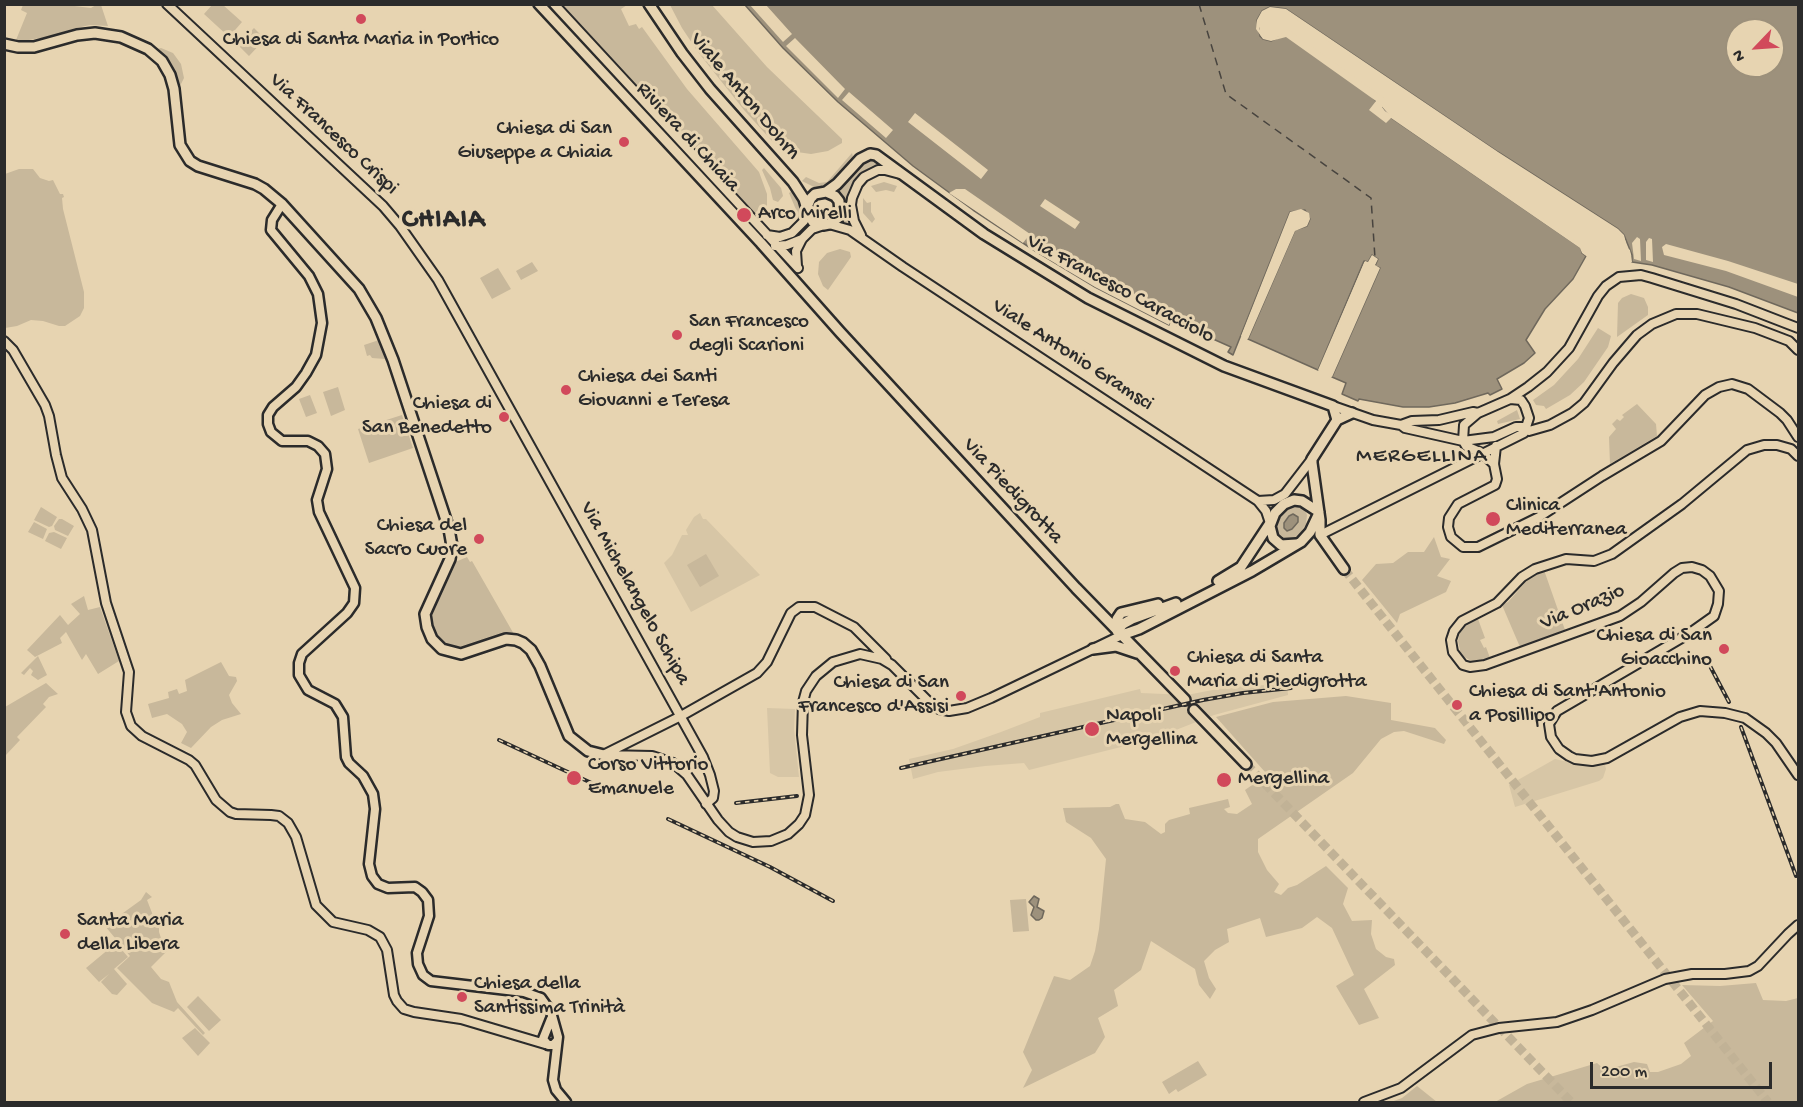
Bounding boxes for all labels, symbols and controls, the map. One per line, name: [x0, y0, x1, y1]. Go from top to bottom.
marker: Chiesa di Santa Maria in Portico: [354, 12, 368, 26]
north arrow: [1725, 18, 1785, 78]
place label: Chiesa di Santa Maria in Portico: [223, 28, 499, 54]
street label: Viale Anton Dohrn: [683, 28, 805, 166]
text: N: [1729, 46, 1751, 64]
street label: Via Francesco Crispi: [263, 69, 403, 201]
street label: Riviera di Chiaia: [630, 78, 744, 198]
place label: Chiesa di San Giuseppe a Chiaia: [458, 117, 612, 167]
marker: Chiesa di San Giuseppe a Chiaia: [617, 135, 631, 149]
place label: Arco Mirelli: [758, 202, 852, 228]
district label: CHIAIA: [402, 206, 486, 238]
marker: Arco Mirelli: [735, 206, 753, 224]
street label: Via Francesco Caracciolo: [1022, 230, 1218, 350]
street label: Viale Antonio Gramsci: [987, 294, 1157, 418]
place label: San Francesco degli Scarioni: [689, 310, 809, 360]
marker: San Francesco degli Scarioni: [670, 328, 684, 342]
place label: Chiesa dei Santi Giovanni e Teresa: [578, 365, 729, 415]
marker: Chiesa dei Santi Giovanni e Teresa: [559, 383, 573, 397]
place label: Chiesa di San Benedetto: [362, 392, 492, 442]
marker: Chiesa di San Benedetto: [497, 410, 511, 424]
street label: Via Piedigrotta: [956, 434, 1068, 550]
district label: MERGELLINA: [1356, 445, 1488, 471]
place label: Clinica Mediterranea: [1506, 494, 1627, 544]
street label: Via Michelangelo Schipa: [573, 498, 695, 690]
marker: Clinica Mediterranea: [1484, 510, 1502, 528]
place label: Chiesa del Sacro Cuore: [365, 514, 467, 564]
marker: Chiesa del Sacro Cuore: [472, 532, 486, 546]
street label: Via Orazio: [1537, 579, 1629, 637]
place label: Chiesa di San Gioacchino: [1596, 624, 1712, 674]
marker: Chiesa di San Gioacchino: [1717, 642, 1731, 656]
place label: Chiesa di Santa Maria di Piedigrotta: [1187, 646, 1367, 696]
marker: Chiesa di Santa Maria di Piedigrotta: [1168, 664, 1182, 678]
place label: Chiesa di San Francesco d'Assisi: [798, 671, 949, 721]
place label: Chiesa di Sant'Antonio a Posillipo: [1469, 680, 1666, 730]
marker: Chiesa di San Francesco d'Assisi: [954, 689, 968, 703]
marker: Chiesa di Sant'Antonio a Posillipo: [1450, 698, 1464, 712]
place label: Napoli Mergellina: [1106, 704, 1197, 754]
marker: Napoli Mergellina: [1083, 720, 1101, 738]
place label: Corso Vittorio Emanuele: [588, 753, 708, 803]
place label: Mergellina: [1238, 767, 1329, 793]
marker: Corso Vittorio Emanuele: [565, 769, 583, 787]
marker: Mergellina: [1215, 771, 1233, 789]
place label: Santa Maria della Libera: [77, 909, 183, 959]
marker: Santa Maria della Libera: [58, 927, 72, 941]
place label: Chiesa della Santissima Trinità: [474, 972, 625, 1022]
marker: Chiesa della Santissima Trinità: [455, 990, 469, 1004]
scale bar: [1593, 1050, 1774, 1088]
text: 200 m: [1601, 1062, 1647, 1083]

